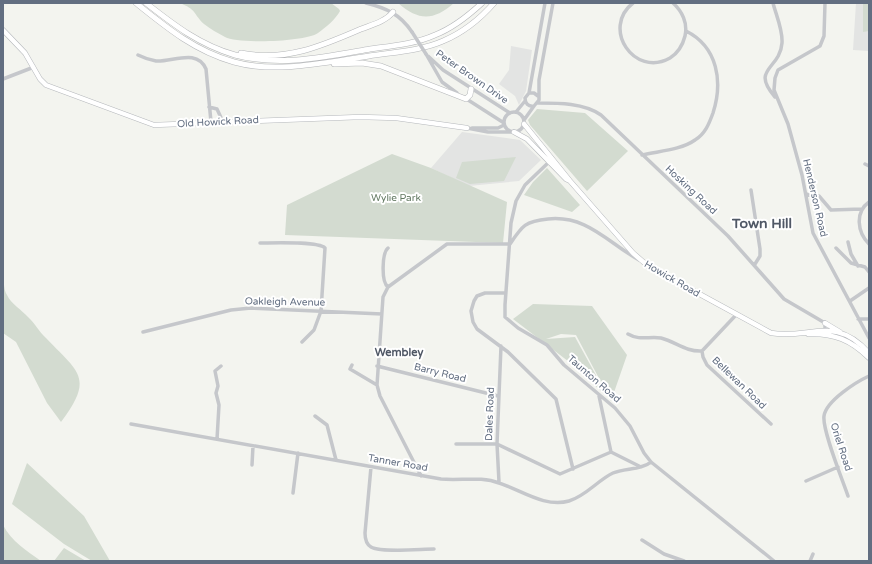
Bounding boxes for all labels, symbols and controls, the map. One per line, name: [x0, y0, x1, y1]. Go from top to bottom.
street label: Peter Brown Drive: [433, 47, 511, 107]
street label: Old Howick Road: [177, 114, 259, 130]
street label: Henderson Road: [800, 158, 830, 238]
street label: Hosking Road: [663, 163, 719, 217]
park label: Wylie Park: [371, 192, 422, 204]
district label: Town Hill: [731, 215, 792, 232]
street label: Howick Road: [642, 258, 702, 300]
street label: Oakleigh Avenue: [245, 295, 326, 309]
district label: Wembley: [375, 346, 423, 360]
street label: Taunton Road: [565, 353, 623, 405]
street label: Bellewan Road: [709, 354, 769, 412]
street label: Barry Road: [413, 361, 467, 385]
street label: Dales Road: [483, 387, 497, 441]
street label: Oriel Road: [828, 421, 854, 473]
street label: Tanner Road: [367, 452, 429, 474]

